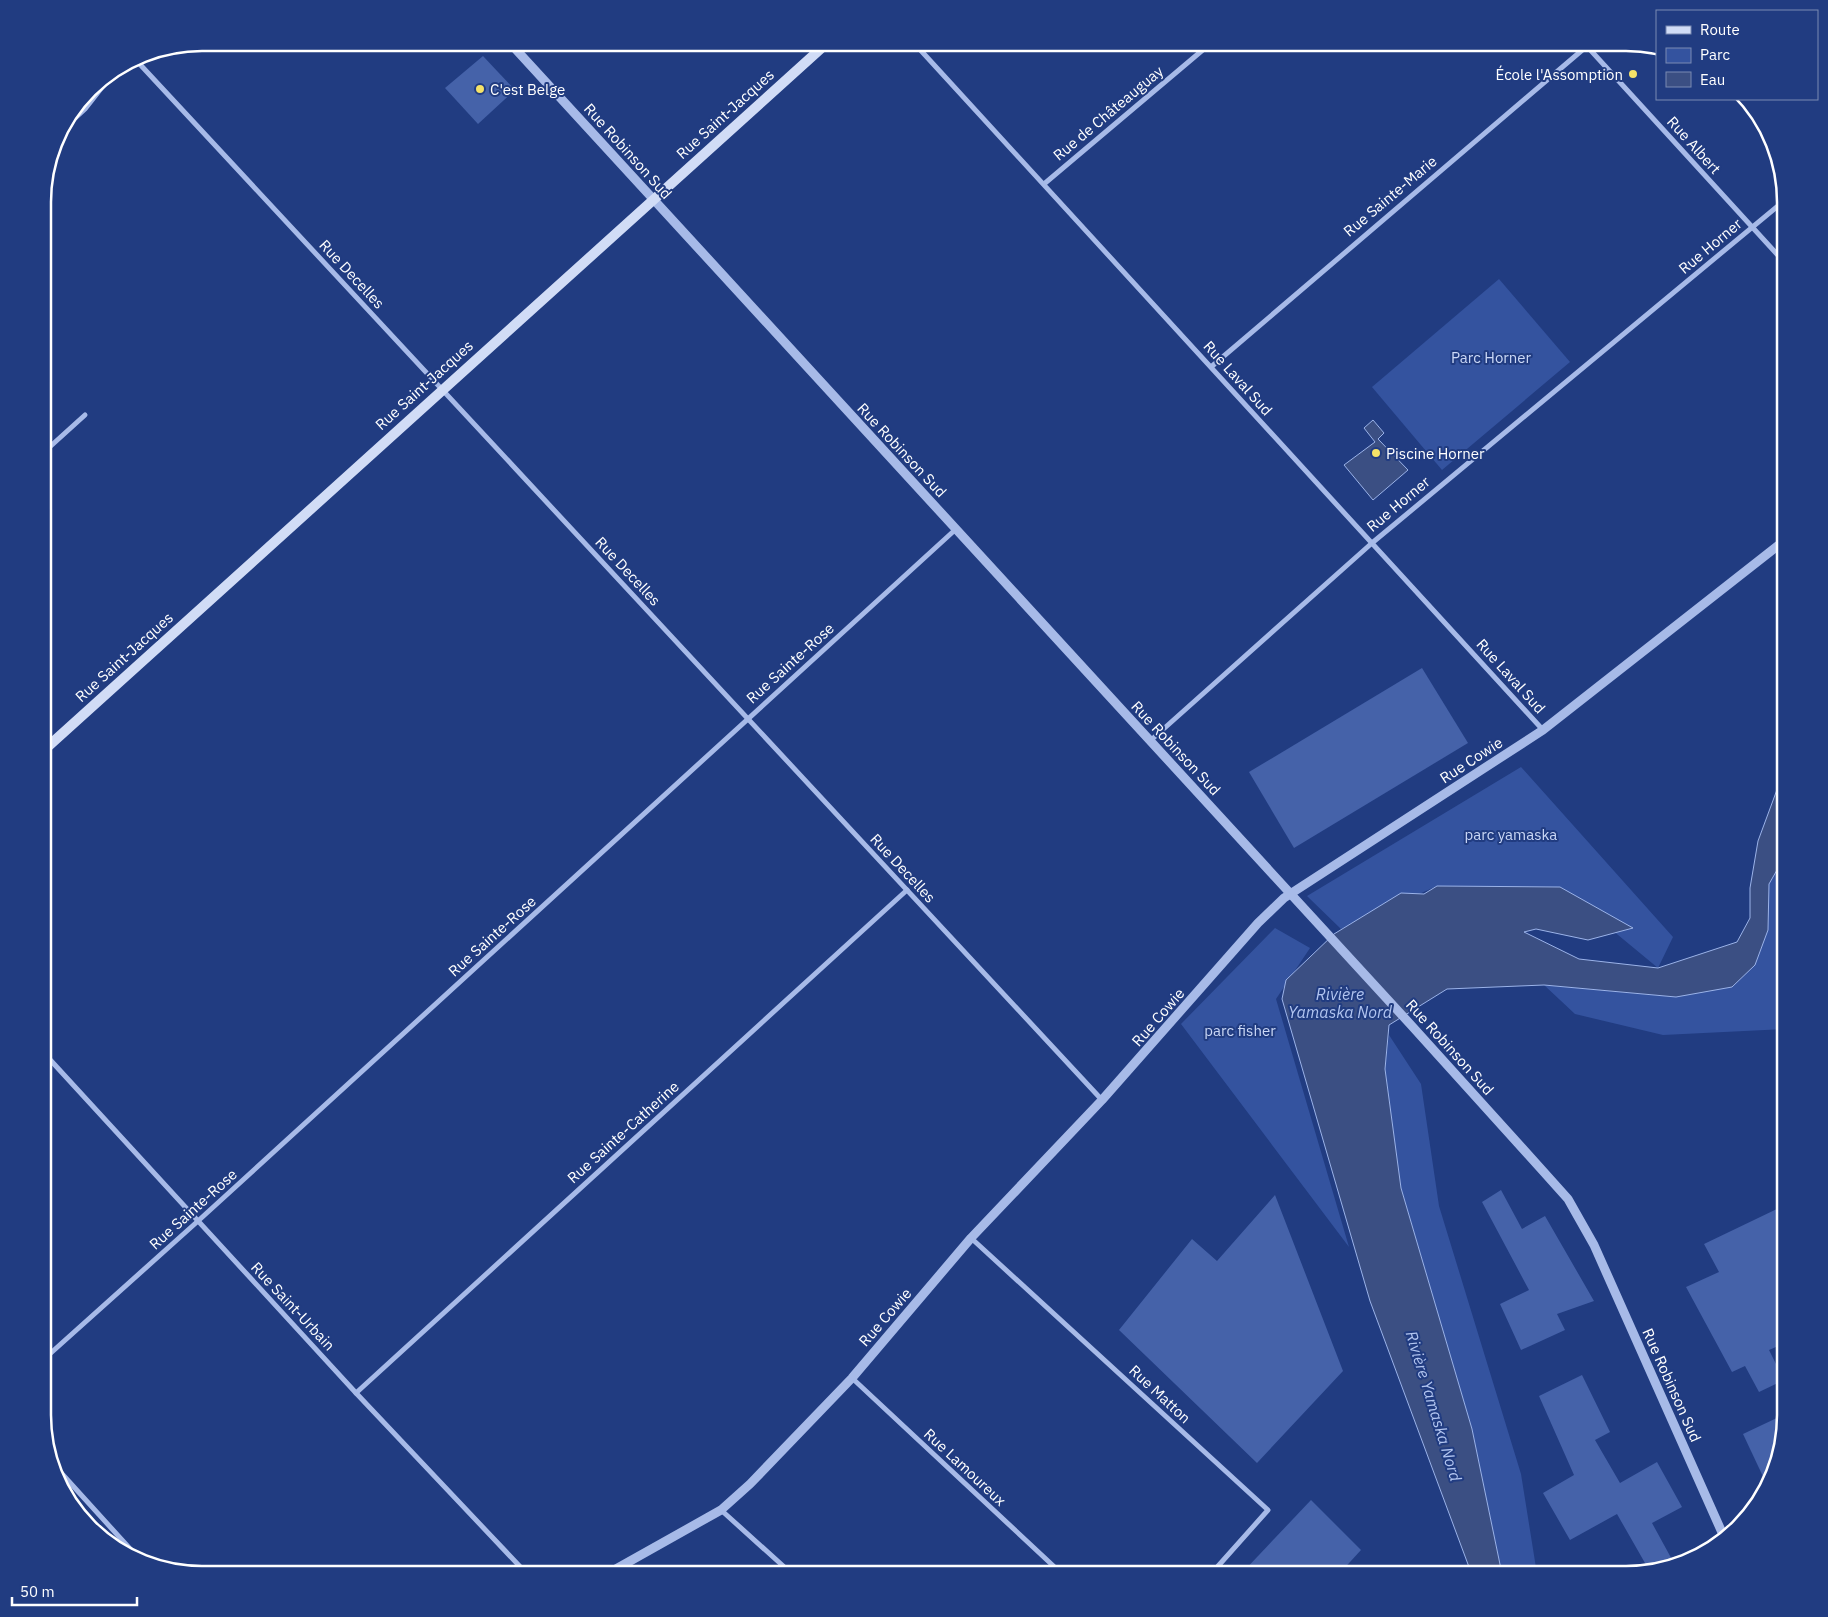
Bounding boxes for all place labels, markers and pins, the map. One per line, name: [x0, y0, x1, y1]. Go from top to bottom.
place label: École l'Assomption: [1496, 65, 1623, 84]
marker: École l'Assomption: [1627, 68, 1639, 80]
place label: C'est Belge: [490, 80, 565, 99]
marker: C'est Belge: [474, 83, 486, 95]
place label: Piscine Horner: [1386, 444, 1485, 463]
marker: Piscine Horner: [1370, 447, 1382, 459]

